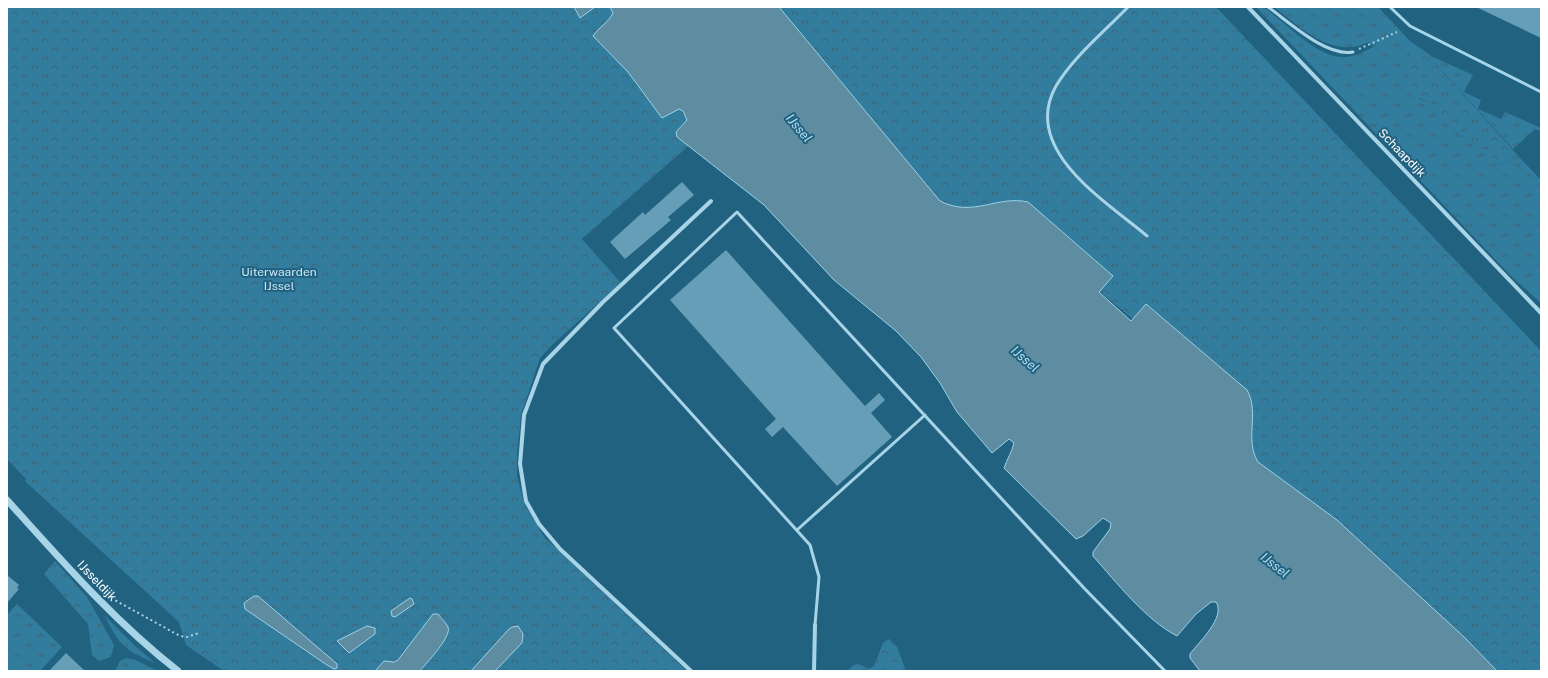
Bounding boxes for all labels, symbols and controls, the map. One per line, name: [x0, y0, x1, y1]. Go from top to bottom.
water label: IJssel: [783, 111, 815, 145]
street label: Schaapdijk: [1375, 126, 1429, 180]
park label: Uiterwaarden IJssel: [241, 265, 317, 293]
water label: IJssel: [1008, 343, 1042, 375]
water label: IJssel: [1258, 549, 1292, 581]
street label: IJsseldijk: [74, 558, 120, 604]

